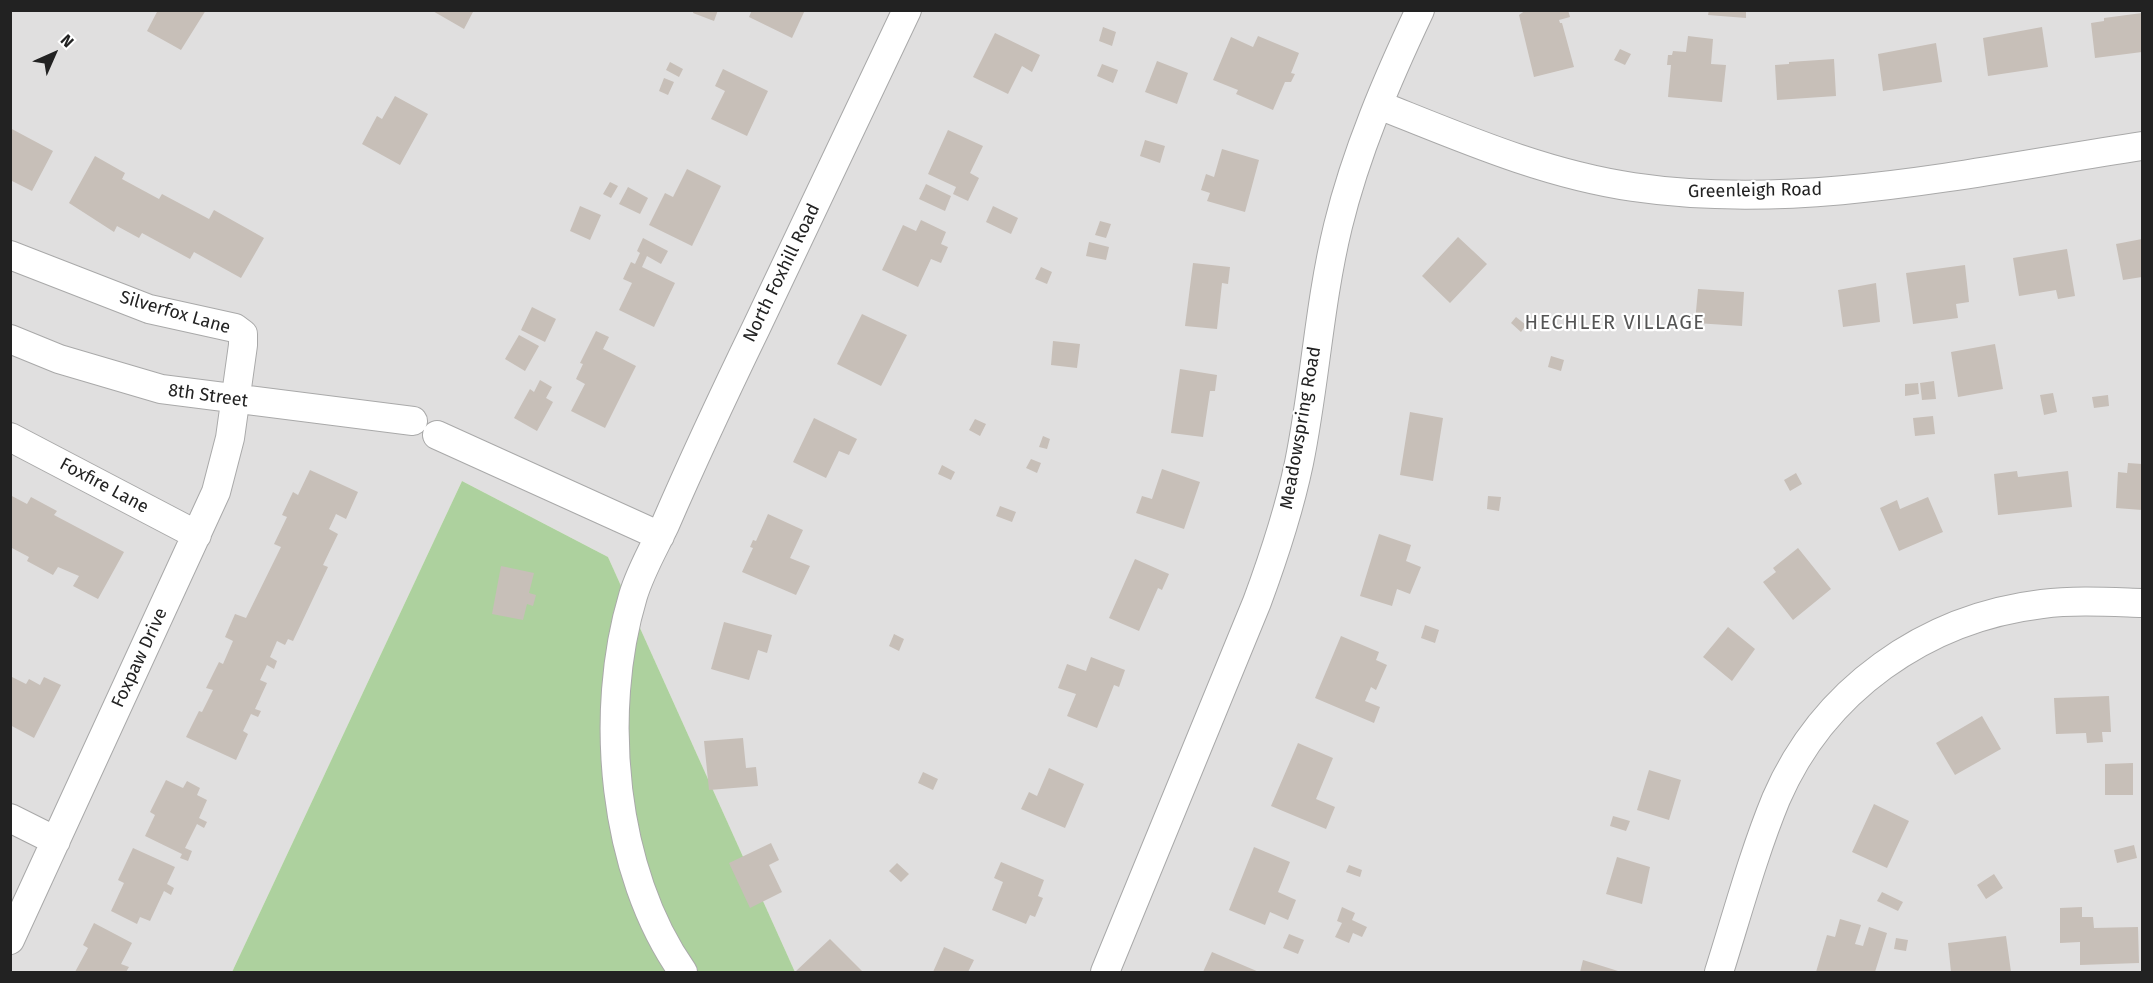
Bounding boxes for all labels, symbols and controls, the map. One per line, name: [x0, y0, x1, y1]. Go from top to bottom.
north arrow: [24, 24, 84, 84]
text: N: [57, 30, 78, 51]
street label: Greenleigh Road: [1688, 179, 1822, 203]
street label: North Foxhill Road: [739, 200, 825, 346]
street label: Silverfox Lane: [117, 287, 233, 339]
district label: HECHLER VILLAGE: [1525, 311, 1705, 335]
street label: Meadowspring Road: [1276, 345, 1326, 511]
street label: 8th Street: [167, 380, 249, 412]
street label: Foxfire Lane: [56, 454, 152, 518]
street label: Foxpaw Drive: [108, 605, 172, 711]

